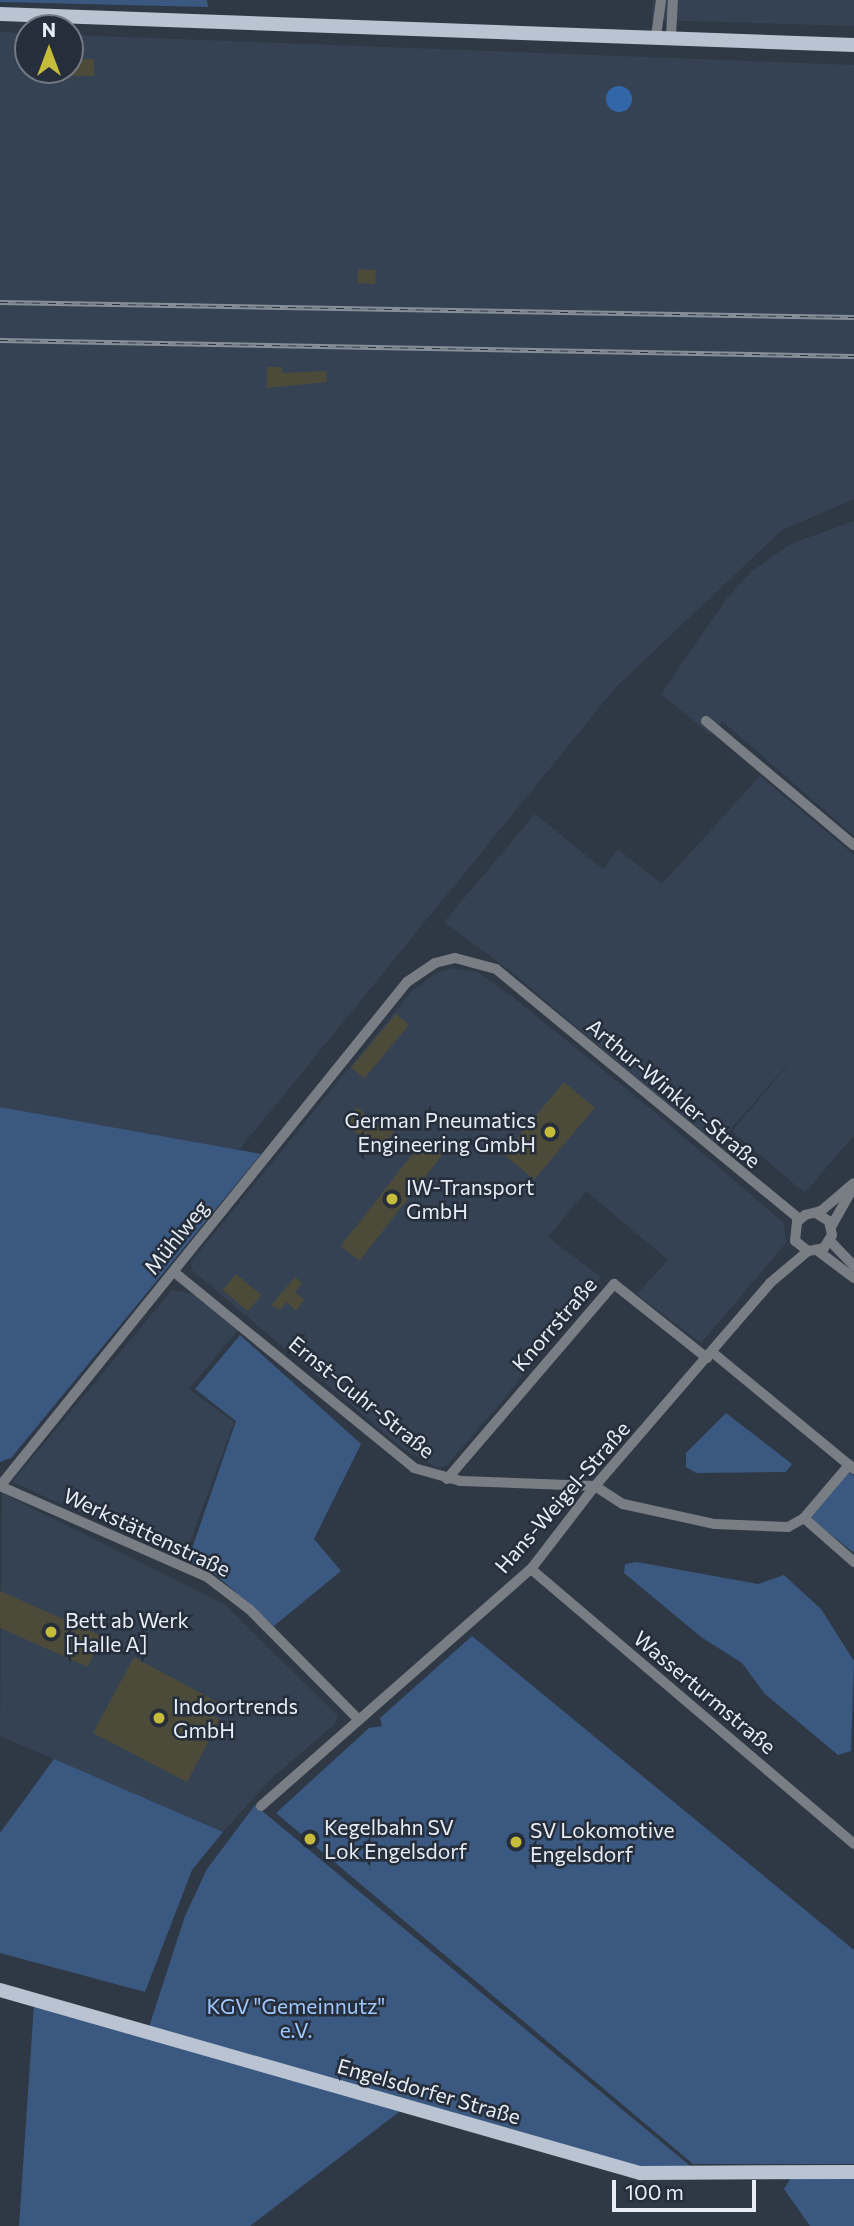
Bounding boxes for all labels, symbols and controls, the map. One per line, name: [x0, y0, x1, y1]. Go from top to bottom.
north arrow: [14, 14, 84, 84]
text: N: [42, 18, 56, 41]
street label: Arthur-Winkler-Straße: [582, 1013, 766, 1173]
place label: German Pneumatics Engineering GmbH: [345, 1107, 536, 1157]
marker: German Pneumatics Engineering GmbH: [542, 1124, 558, 1140]
place label: IW-Transport GmbH: [406, 1174, 534, 1224]
marker: IW-Transport GmbH: [384, 1191, 400, 1207]
street label: Mühlweg: [139, 1195, 213, 1279]
street label: Knorrstraße: [506, 1272, 602, 1376]
street label: Ernst-Guhr-Straße: [284, 1331, 440, 1463]
street label: Hans-Weigel-Straße: [489, 1416, 635, 1578]
street label: Werkstättenstraße: [60, 1482, 234, 1582]
place label: Bett ab Werk [Halle A]: [65, 1607, 189, 1657]
marker: Bett ab Werk [Halle A]: [43, 1624, 59, 1640]
street label: Wasserturmstraße: [629, 1625, 781, 1759]
place label: Indoortrends GmbH: [173, 1693, 298, 1743]
marker: Indoortrends GmbH: [151, 1710, 167, 1726]
place label: Kegelbahn SV Lok Engelsdorf: [324, 1814, 467, 1864]
place label: SV Lokomotive Engelsdorf: [530, 1817, 675, 1867]
marker: Kegelbahn SV Lok Engelsdorf: [302, 1831, 318, 1847]
marker: SV Lokomotive Engelsdorf: [508, 1834, 524, 1850]
park label: KGV "Gemeinnutz" e.V.: [207, 1993, 385, 2043]
street label: Engelsdorfer Straße: [334, 2053, 524, 2129]
scale bar: [616, 2166, 760, 2210]
text: 100 m: [625, 2179, 684, 2204]

